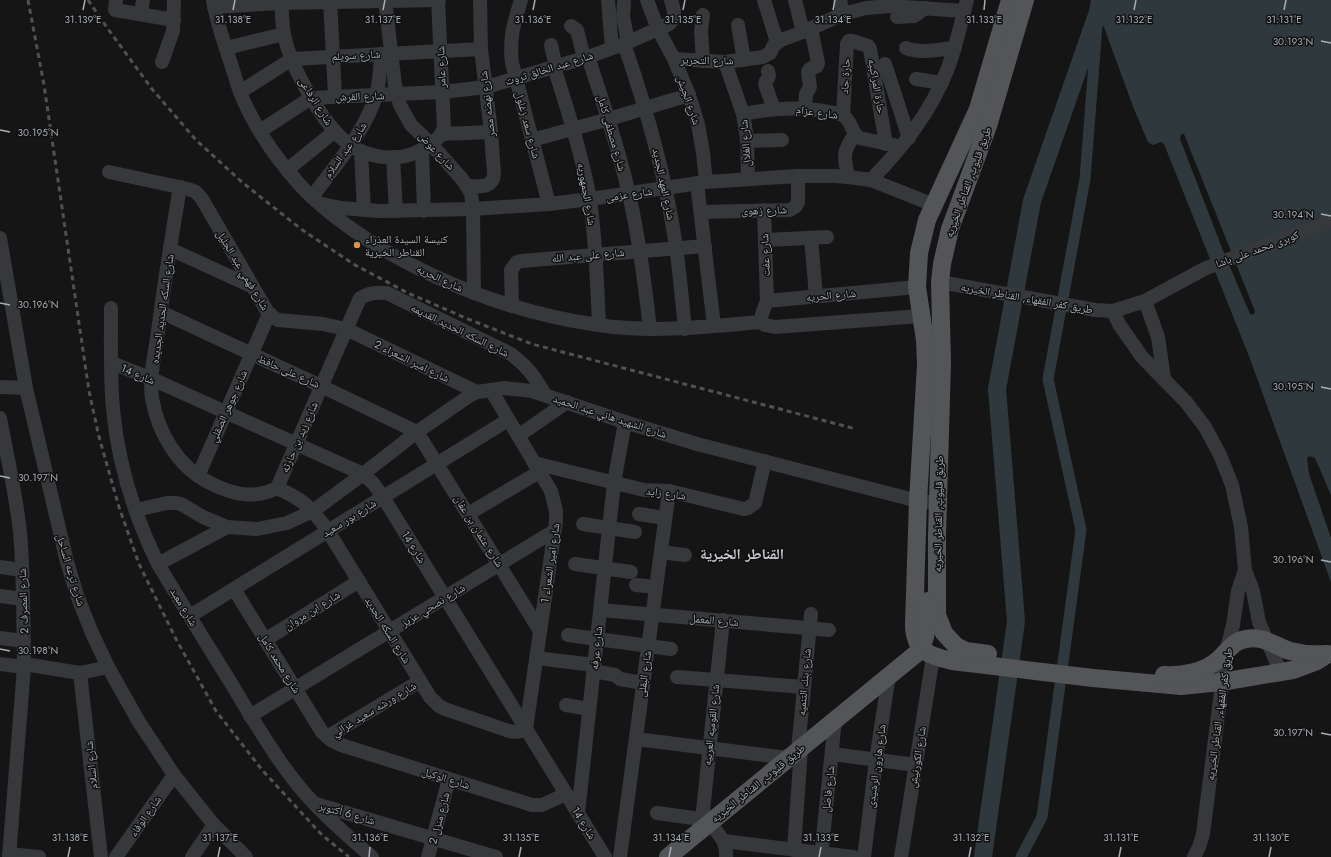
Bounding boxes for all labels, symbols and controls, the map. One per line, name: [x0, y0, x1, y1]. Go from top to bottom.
text: 31.139°E: [65, 12, 101, 27]
text: 31.138°E: [215, 12, 251, 27]
text: 31.137°E: [365, 12, 401, 27]
text: 31.136°E: [515, 12, 551, 27]
text: 31.135°E: [665, 12, 701, 27]
text: 31.134°E: [814, 12, 852, 27]
text: 31.133°E: [966, 12, 1002, 27]
text: 31.132°E: [1116, 12, 1152, 27]
text: 31.131°E: [1266, 12, 1302, 27]
text: 30.193°N: [1273, 34, 1313, 49]
street label: شارع سويلم: [331, 46, 381, 64]
street label: شارع عامر: [432, 46, 450, 89]
street label: شارع عبد الخالق ثروت: [503, 47, 595, 89]
street label: شارع التحرير: [679, 52, 734, 68]
street label: حارة المراكبيه: [864, 57, 890, 115]
street label: حارة جاد: [836, 58, 854, 94]
street label: شارع نهضه مصر: [475, 70, 499, 139]
street label: شارع الجيش: [673, 73, 705, 127]
street label: شارع الرفاعى: [295, 74, 337, 128]
street label: شارع القرش: [335, 87, 385, 105]
street label: شارع سعد زغلول: [511, 90, 545, 160]
street label: شارع مصطفى كامل: [593, 93, 631, 173]
street label: شارع عزام: [795, 101, 839, 123]
street label: شارع عبد السلام: [320, 118, 370, 182]
street label: شارع الغلال: [735, 119, 755, 167]
street label: طريق قليوب, القناطر الخيريه: [940, 124, 996, 240]
text: 30.195°N: [18, 125, 58, 140]
street label: شارع عوض: [415, 128, 459, 174]
street label: شارع العهد الجديد: [649, 147, 679, 221]
street label: شارع الجمهوريه: [574, 161, 600, 227]
street label: شارع عزمى: [605, 183, 653, 205]
street label: شارع زهوى: [741, 201, 787, 219]
text: 30.194°N: [1272, 207, 1314, 222]
street label: كوبرى محمد على باشا: [1213, 226, 1301, 272]
street label: شارع فهمي عبد الجليل: [212, 227, 273, 314]
place label: كنيسة السيدة العذراء القناطر الخيرية: [365, 231, 448, 260]
street label: شارع عفت: [756, 233, 774, 277]
marker: كنيسة السيدة العذراء القناطر الخيرية: [352, 240, 362, 250]
street label: شارع على عبد الله: [551, 244, 625, 266]
street label: شارع السكه الحديد الجديده: [146, 253, 178, 365]
street label: شارع الحريه: [414, 260, 466, 296]
street label: طريق كفر الفقهاء, القناطر الخيريه: [960, 278, 1094, 318]
street label: شارع الحريه: [806, 285, 856, 305]
text: 30.196°N: [17, 297, 59, 312]
street label: شارع السكه الحديد القديمه: [408, 299, 512, 361]
street label: شارع امير الشعراء 2: [372, 336, 452, 386]
street label: شارع على حافظ: [255, 350, 323, 392]
street label: شارع 14: [118, 360, 158, 388]
street label: شارع جوهر الصقلي: [205, 367, 252, 445]
text: 30.195°N: [1273, 379, 1313, 394]
street label: شارع الشهيد هاني عبد الحميد: [551, 390, 669, 443]
street label: شارع زيد بن حارثه: [276, 399, 322, 475]
street label: طريق قليوب, القناطر الخيريه: [929, 455, 947, 573]
text: 30.197°N: [18, 470, 58, 485]
street label: شارع زايد: [645, 482, 687, 504]
street label: شارع عثمان بن عفان: [450, 492, 508, 570]
street label: شارع بور سعيد: [319, 495, 379, 541]
street label: شارع امير الشعراء 1: [536, 522, 564, 604]
street label: شارع 14: [398, 528, 430, 566]
street label: شارع ترعه الساحل: [52, 532, 90, 608]
district label: القناطر الخيرية: [700, 543, 784, 565]
text: 30.196°N: [1272, 552, 1314, 567]
street label: شارع المصرف 2: [14, 568, 32, 634]
street label: شارع نصحي عزيز: [397, 580, 468, 632]
street label: شارع معبد: [166, 585, 202, 629]
street label: شارع ابن مروان: [281, 586, 343, 634]
street label: شارع السكه الحديد: [361, 593, 415, 667]
street label: شارع المعمل: [689, 610, 739, 630]
street label: شارع عرفه: [586, 625, 606, 671]
street label: شارع محمد كامل: [255, 630, 305, 696]
text: 30.198°N: [18, 643, 58, 658]
street label: طريق كفر الفقهاء, القناطر الخيريه: [1202, 647, 1236, 781]
street label: شارع بنك التنميه: [793, 648, 815, 716]
street label: شارع البقلى: [633, 650, 655, 698]
street label: شارع ورشه سعيد غزالي: [329, 677, 420, 741]
street label: شارع القوميه العربيه: [699, 684, 723, 766]
street label: شارع هارون الرشيدى: [862, 723, 890, 809]
street label: شارع الكورنيش: [904, 725, 930, 789]
text: 30.197°N: [1273, 725, 1313, 740]
street label: شارع السلام: [81, 740, 101, 790]
street label: طريق قليوب, القناطر الخيريه: [707, 740, 809, 826]
street label: شارع الوكيل: [420, 763, 472, 793]
street label: شارع فاضل: [818, 765, 838, 813]
street label: شارع منزل 2: [424, 790, 454, 846]
street label: شارع الوفاء: [125, 792, 165, 840]
street label: شارع 6 أكتوبر: [316, 797, 377, 829]
street label: شارع 14: [568, 804, 600, 842]
text: 31.138°E: [52, 830, 88, 845]
text: 31.137°E: [202, 830, 238, 845]
text: 31.136°E: [352, 830, 388, 845]
text: 31.135°E: [503, 830, 539, 845]
text: 31.134°E: [652, 830, 690, 845]
text: 31.133°E: [803, 830, 839, 845]
text: 31.132°E: [953, 830, 989, 845]
text: 31.131°E: [1103, 830, 1139, 845]
text: 31.130°E: [1252, 830, 1290, 845]

